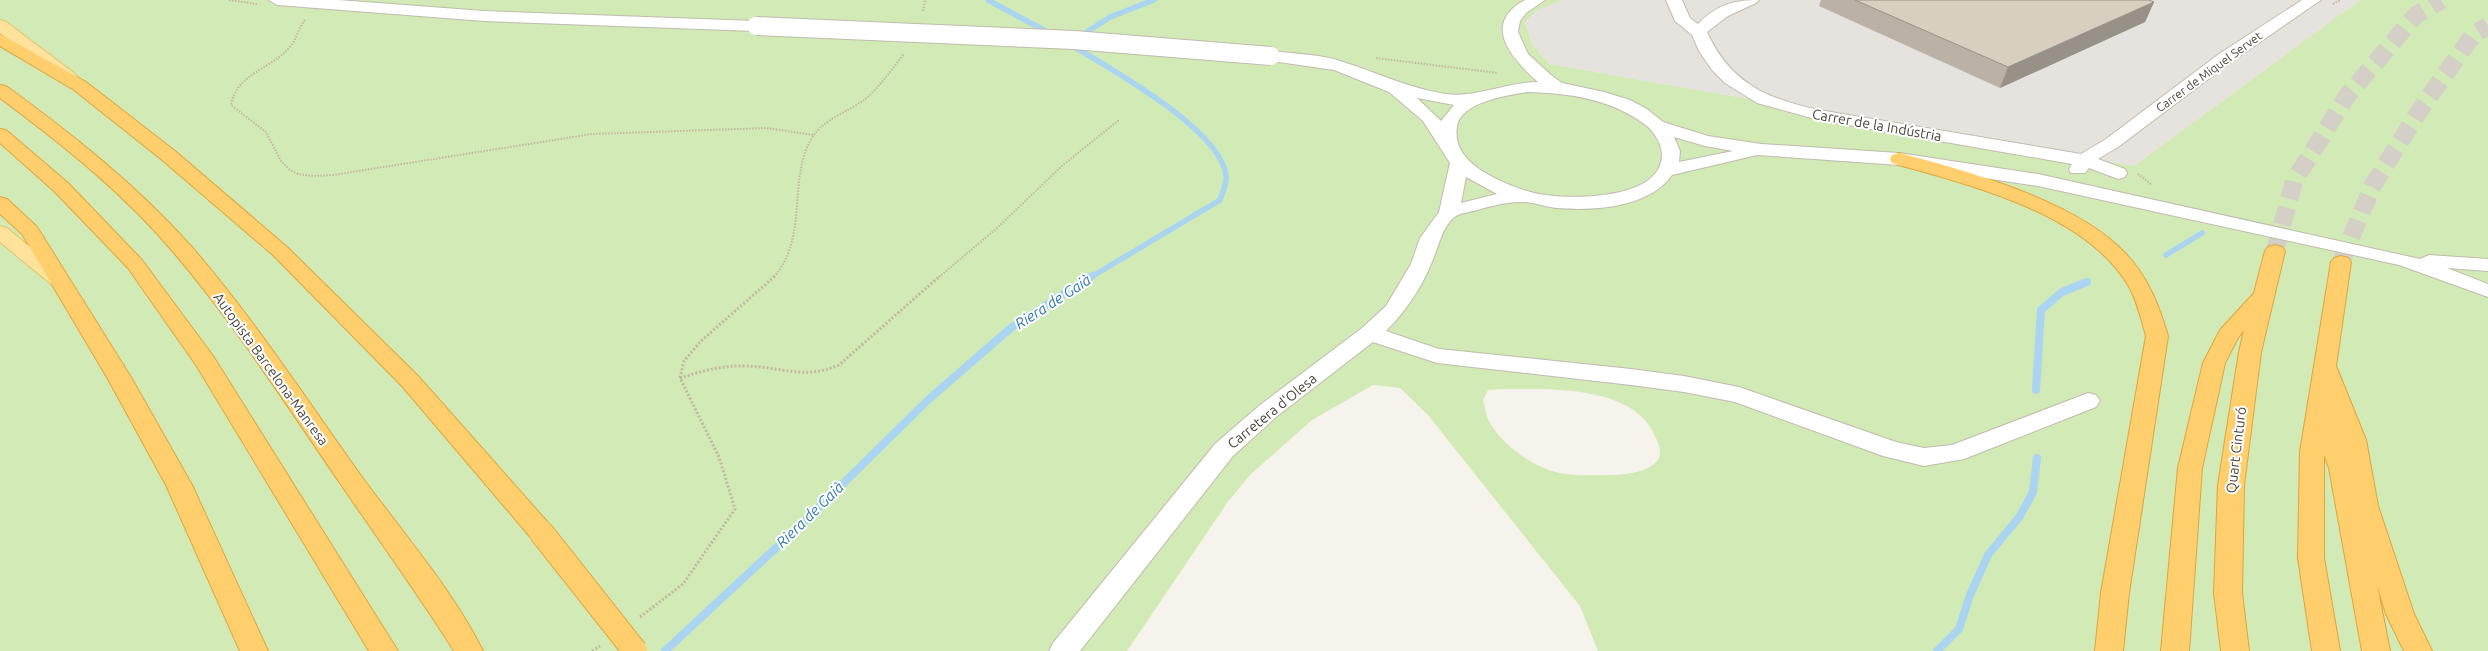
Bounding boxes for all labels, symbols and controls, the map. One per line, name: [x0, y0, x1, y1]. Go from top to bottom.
street label: Carrer de Miquel Servet: [2153, 29, 2264, 114]
street label: Carrer de la Indústria: [1811, 106, 1943, 144]
water label: Riera de Gaià: [1012, 271, 1094, 332]
street label: Autopista Barcelona-Manresa: [210, 290, 332, 448]
street label: Carretera d'Olesa: [1224, 370, 1320, 452]
street label: Quart Cinturó: [2223, 406, 2249, 494]
water label: Riera de Gaià: [773, 478, 847, 551]

